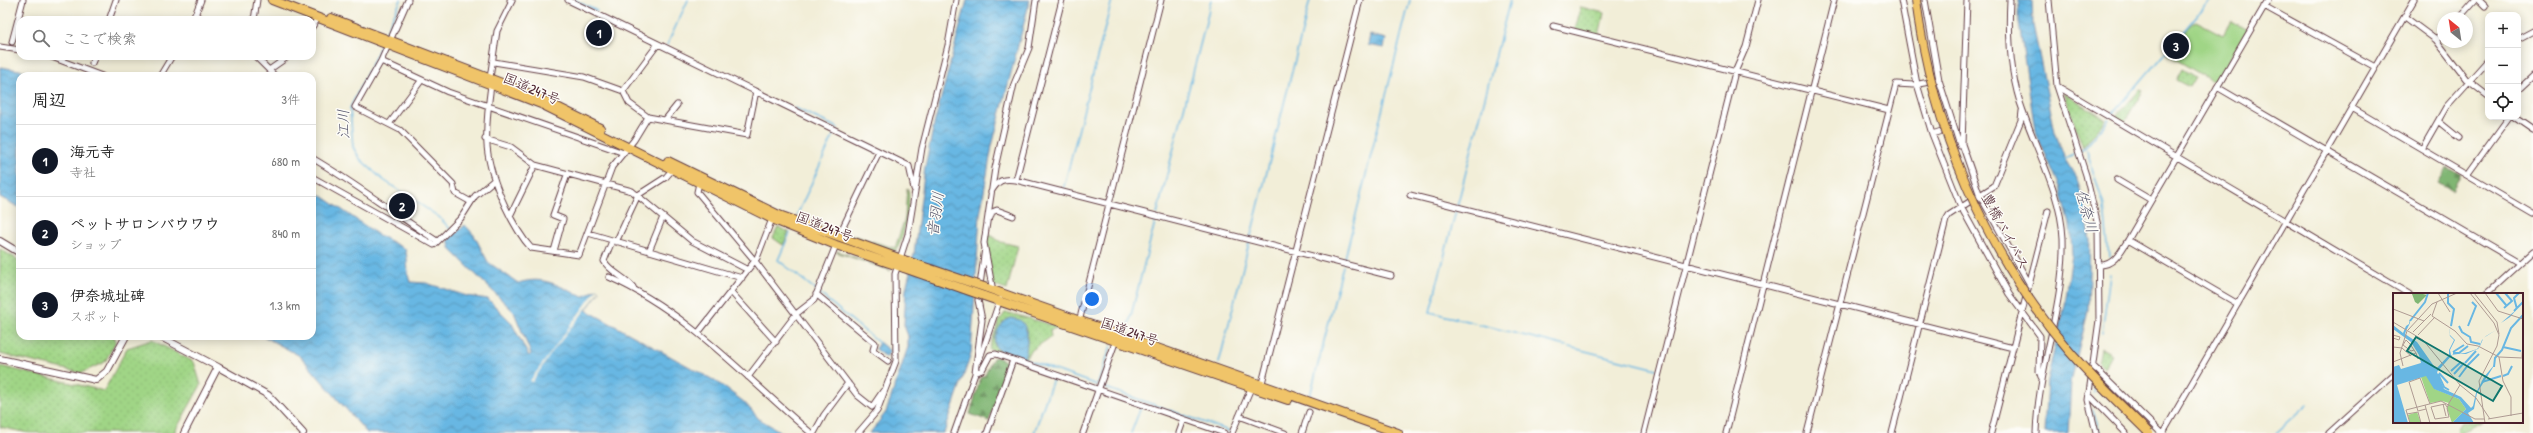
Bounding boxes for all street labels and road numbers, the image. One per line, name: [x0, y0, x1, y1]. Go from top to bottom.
street label: 国道247号: [500, 67, 564, 109]
street label: 豊橋バイパス: [1978, 190, 2034, 272]
street label: 国道247号: [793, 206, 857, 246]
street label: 国道247号: [1098, 312, 1162, 350]

